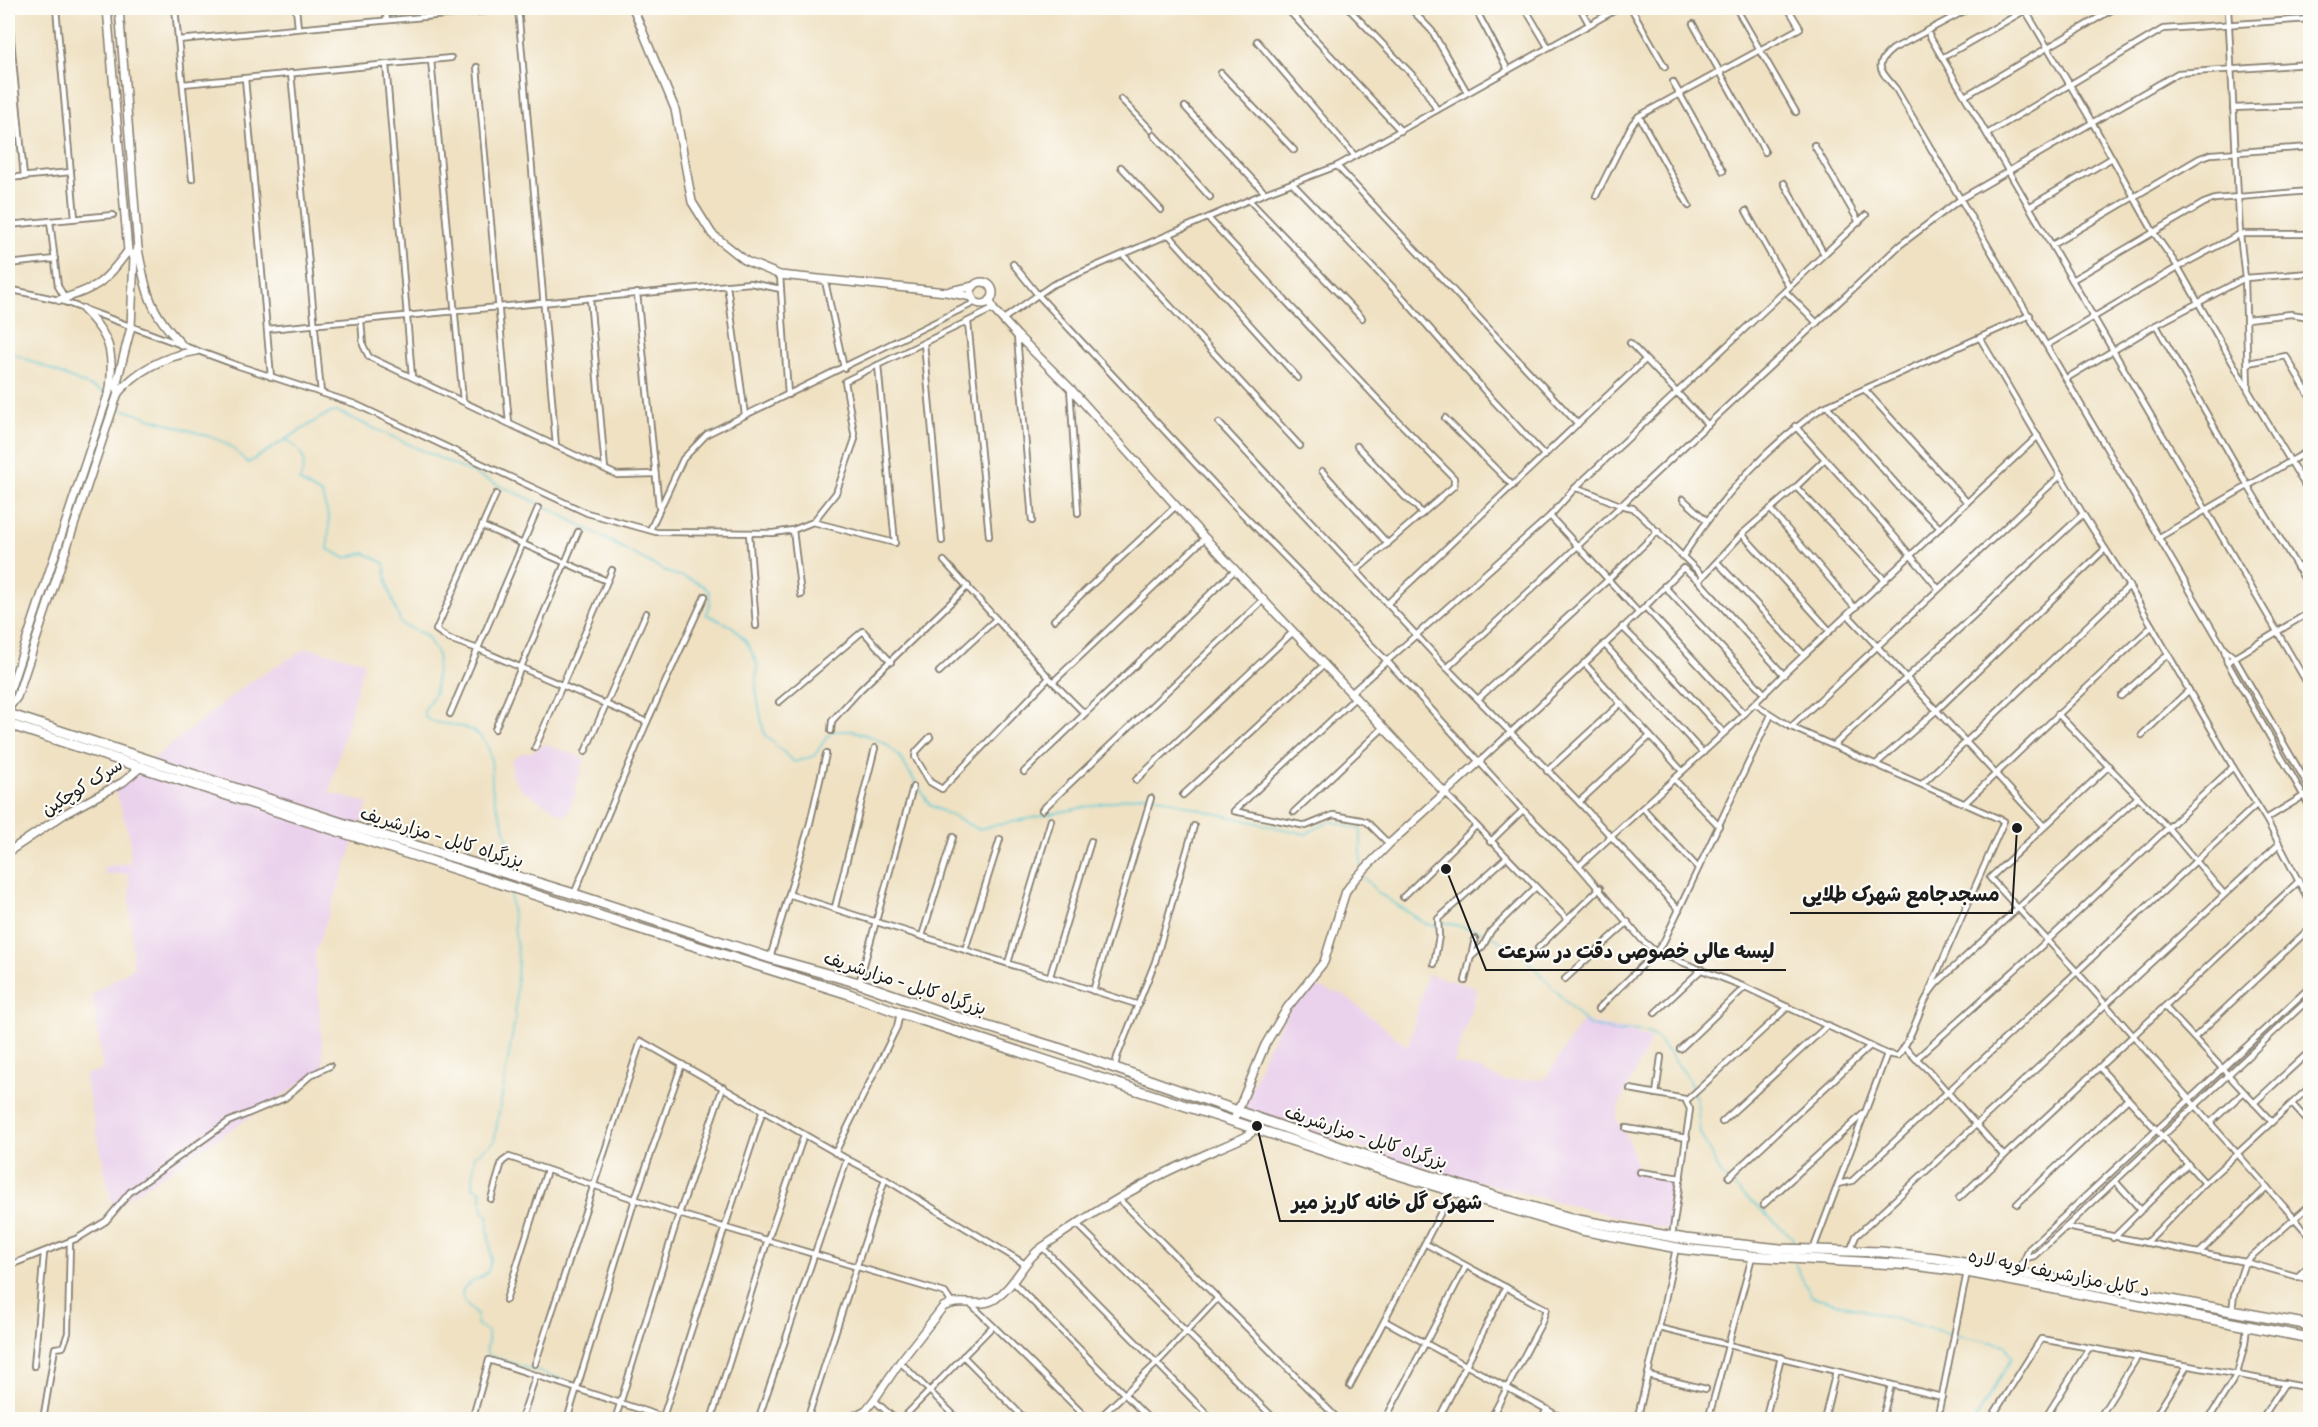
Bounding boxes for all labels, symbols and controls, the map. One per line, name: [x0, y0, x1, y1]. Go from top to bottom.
street label: سرک کوچکین: [37, 753, 127, 822]
street label: بزرگراه کابل - مزارشریف: [357, 802, 526, 873]
callout: مسجدجامع شهرک طلایی: [1790, 875, 2012, 913]
text: مسجدجامع شهرک طلایی: [1802, 882, 2000, 908]
callout: لیسه عالی خصوصی دقت در سرعت: [1486, 932, 1786, 970]
text: لیسه عالی خصوصی دقت در سرعت: [1498, 939, 1774, 964]
street label: بزرگراه کابل - مزارشریف: [821, 946, 989, 1021]
street label: بزرگراه کابل - مزارشریف: [1282, 1100, 1450, 1175]
callout: شهرک گل خانه کاریز میر: [1280, 1183, 1494, 1221]
text: شهرک گل خانه کاریز میر: [1290, 1190, 1482, 1215]
street label: د کابل مزارشریف لویه لاره: [1966, 1245, 2152, 1302]

